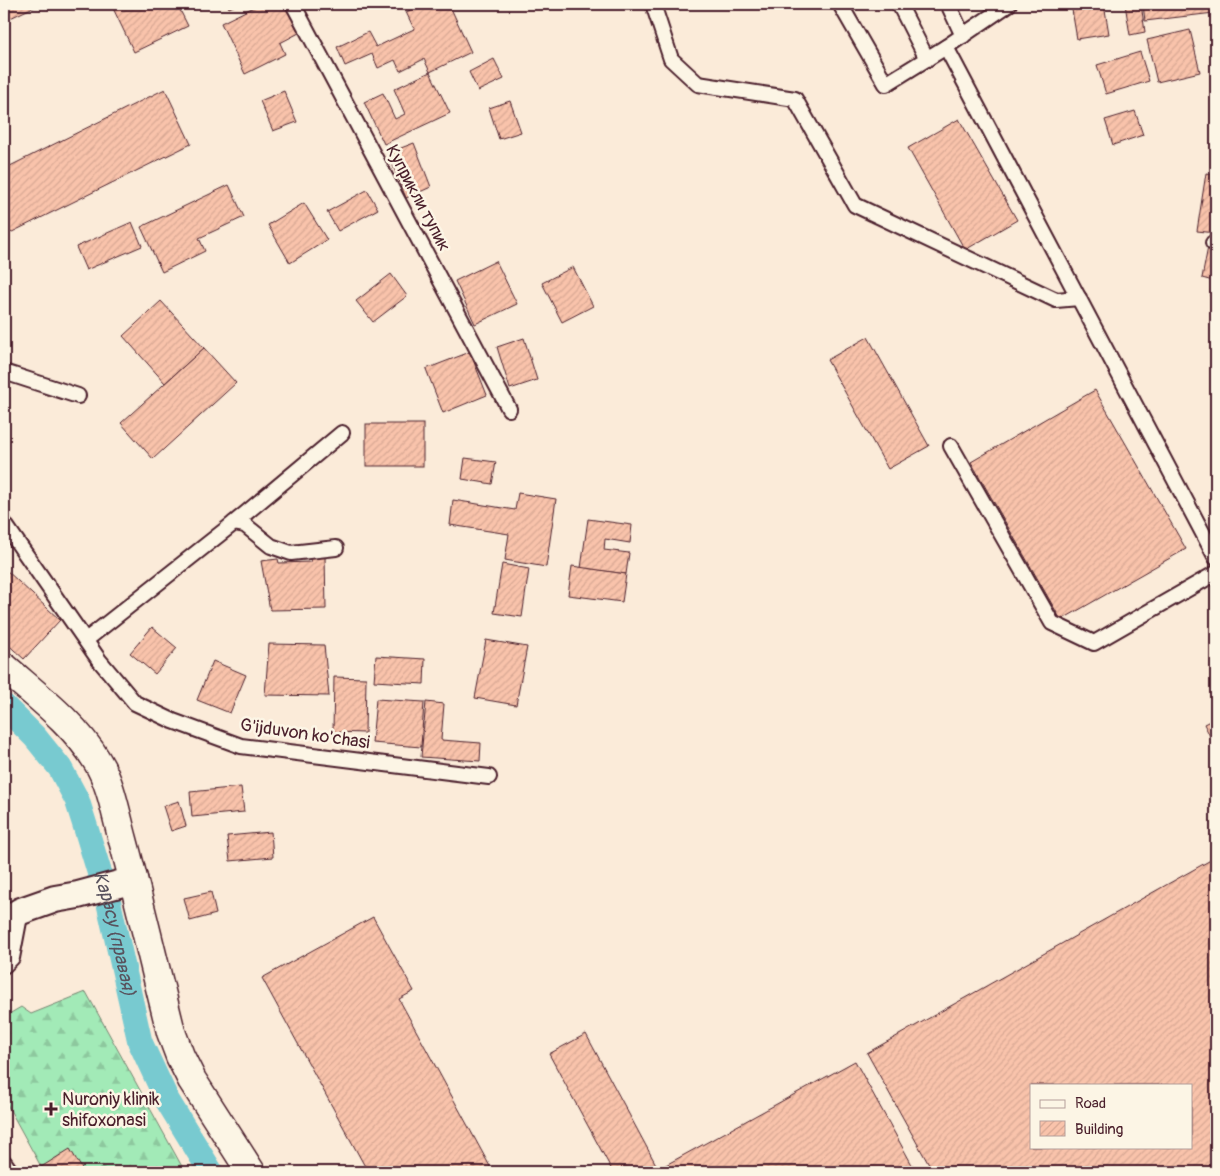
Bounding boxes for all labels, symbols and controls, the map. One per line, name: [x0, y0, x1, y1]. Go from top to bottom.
street label: Куприкли тупик: [380, 141, 456, 255]
street label: G'ijduvon ko'chasi: [239, 714, 371, 754]
water label: Карасу (правая): [88, 869, 141, 999]
legend: [1030, 1084, 1192, 1148]
place label: Nuroniy klinik shifoxonasi: [62, 1088, 160, 1132]
text: Road: [1075, 1094, 1106, 1113]
marker: Nuroniy klinik shifoxonasi: [44, 1102, 58, 1116]
text: Building: [1075, 1120, 1123, 1139]

